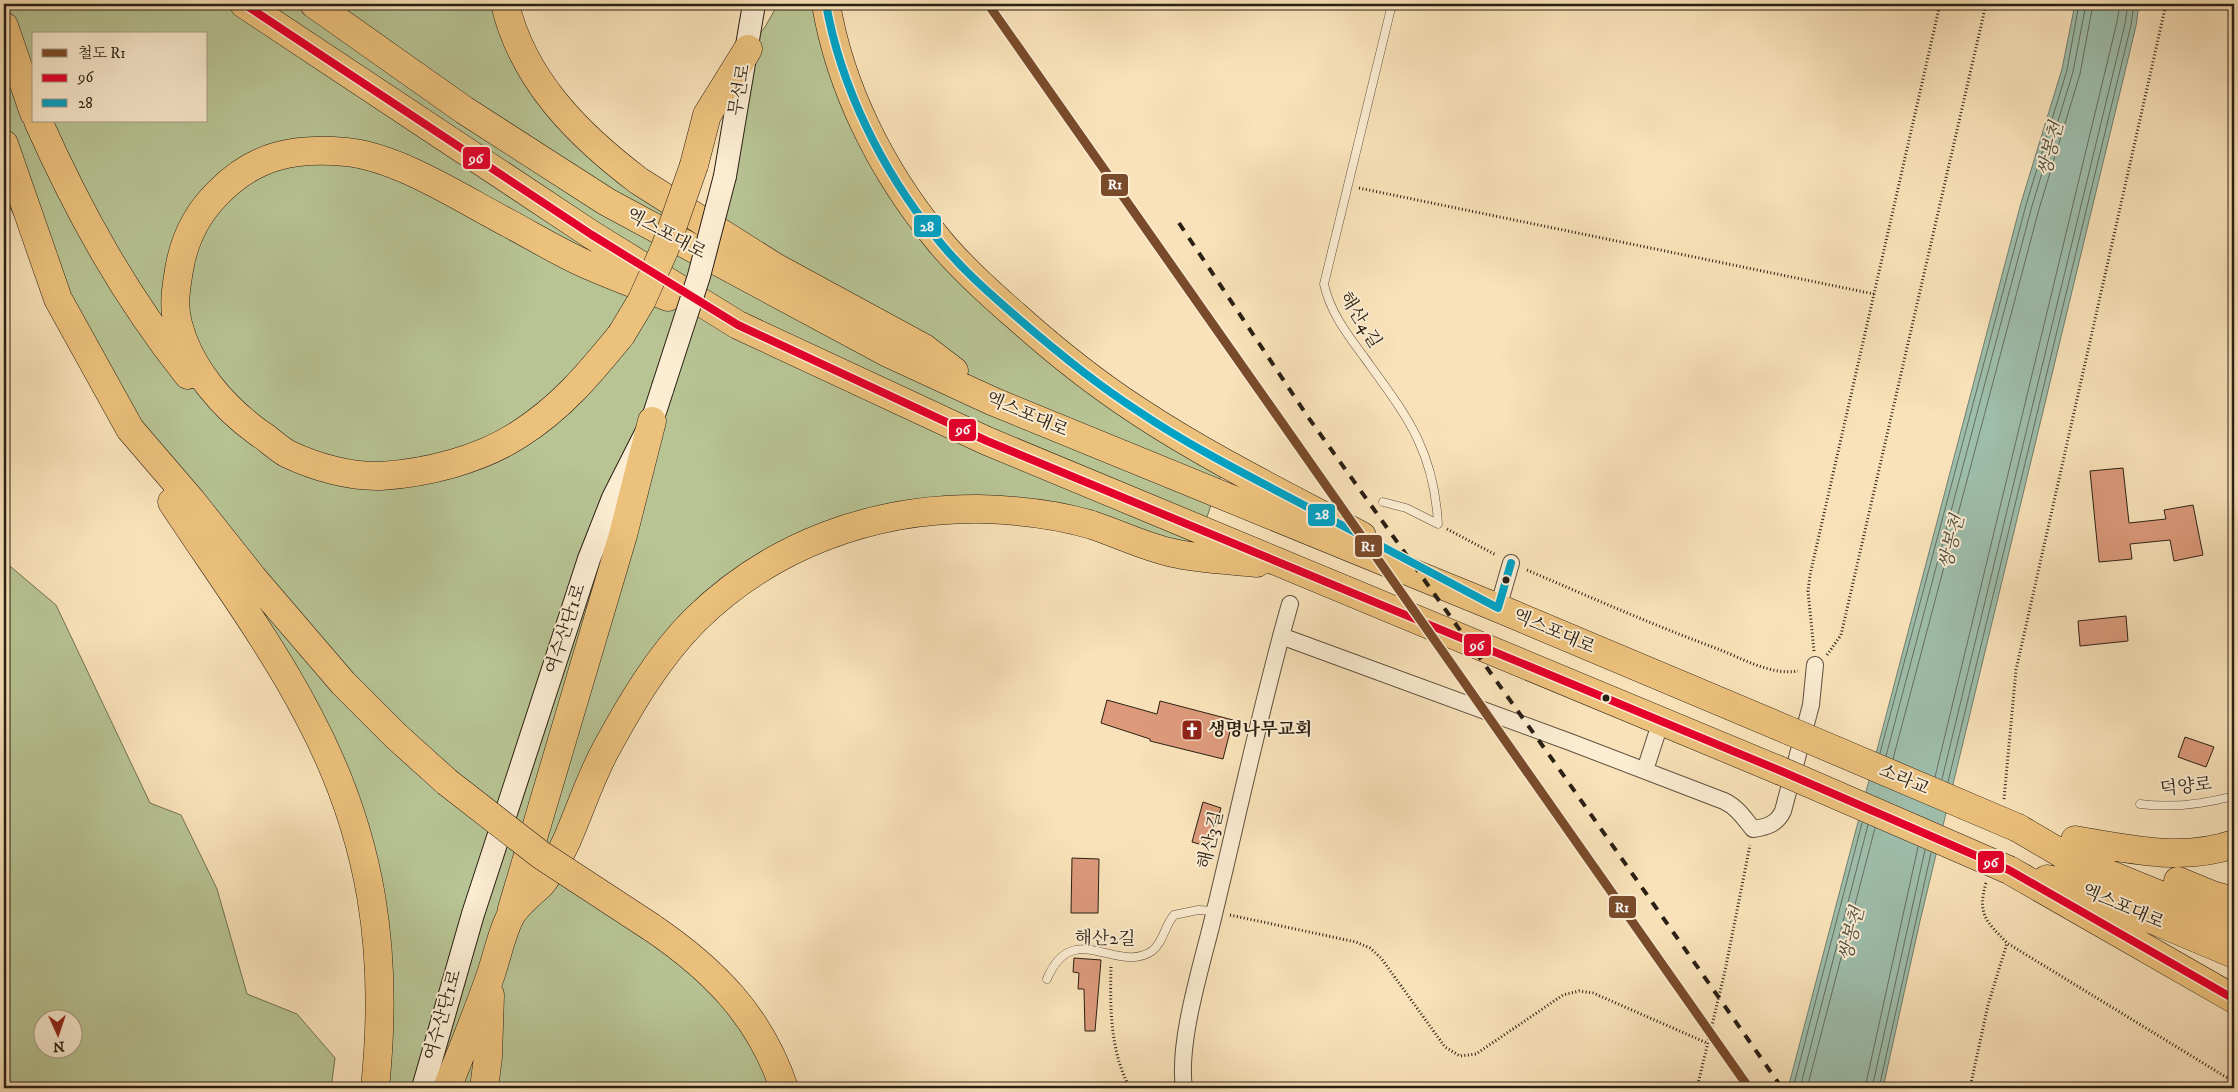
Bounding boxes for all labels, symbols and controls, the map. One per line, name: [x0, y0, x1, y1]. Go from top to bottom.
legend: [32, 32, 208, 122]
text: 철도 R1: [78, 44, 126, 63]
street label: 무선로: [725, 62, 755, 118]
text: 96: [77, 68, 94, 87]
text: 28: [78, 94, 93, 113]
water label: 쌍봉천: [2033, 118, 2069, 178]
line badge: 96: [462, 146, 491, 170]
text: 96: [468, 150, 484, 168]
line badge: R1: [1100, 173, 1129, 197]
text: R1: [1108, 176, 1122, 194]
street label: 엑스포대로: [622, 204, 710, 264]
line badge: 28: [913, 214, 942, 238]
text: 28: [920, 218, 934, 236]
street label: 해산4길: [1334, 288, 1386, 352]
street label: 엑스포대로: [983, 388, 1071, 442]
line badge: 96: [948, 418, 977, 442]
text: 96: [955, 421, 971, 439]
line badge: 28: [1307, 503, 1336, 527]
text: 28: [1315, 506, 1329, 524]
water label: 쌍봉천: [1934, 511, 1970, 571]
line badge: R1: [1354, 534, 1383, 558]
text: R1: [1361, 538, 1375, 556]
unlabelled marker: [1501, 575, 1511, 585]
street label: 여수산단1로: [541, 581, 591, 677]
street label: 엑스포대로: [1510, 605, 1598, 659]
line badge: 96: [1463, 633, 1492, 657]
text: 96: [1469, 637, 1485, 655]
unlabelled marker: [1601, 693, 1611, 703]
church icon: 생명나무교회: [1180, 718, 1204, 742]
place label: 생명나무교회: [1208, 719, 1312, 741]
street label: 소라교: [1876, 760, 1933, 801]
street label: 덕양로: [2159, 773, 2213, 801]
street label: 해산3길: [1194, 809, 1228, 871]
line badge: 96: [1977, 850, 2005, 874]
text: 96: [1983, 854, 1999, 872]
street label: 엑스포대로: [2079, 880, 2167, 934]
line badge: R1: [1608, 895, 1637, 919]
text: R1: [1615, 899, 1629, 917]
water label: 쌍봉천: [1834, 903, 1870, 963]
street label: 해산2길: [1074, 927, 1136, 951]
street label: 여수산단1로: [420, 967, 466, 1063]
north arrow: [32, 1010, 82, 1060]
text: N: [52, 1037, 65, 1055]

